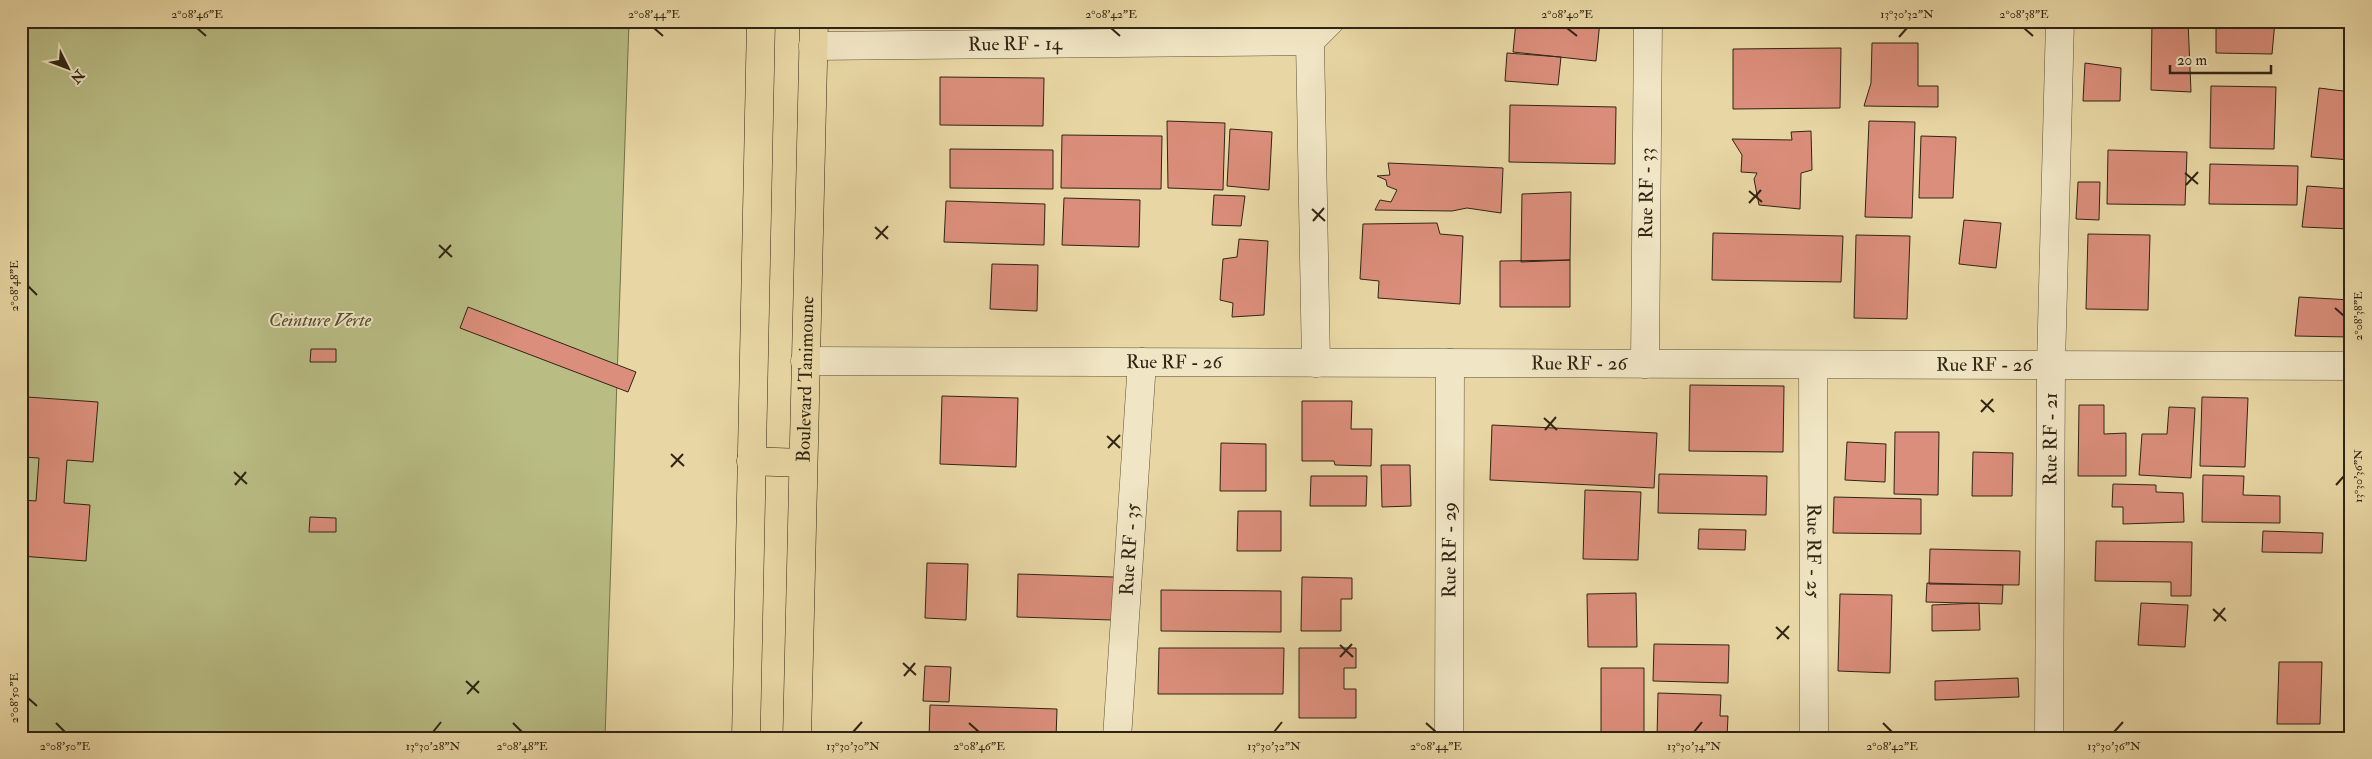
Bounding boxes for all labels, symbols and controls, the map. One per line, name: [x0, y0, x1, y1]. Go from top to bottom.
text: 2°08'46"E: [171, 7, 223, 22]
text: 2°08'44"E: [628, 7, 680, 22]
text: 2°08'42"E: [1085, 7, 1137, 22]
text: 2°08'40"E: [1541, 7, 1593, 22]
text: 13°30'32"N: [1880, 7, 1934, 22]
text: 2°08'38"E: [1999, 7, 2049, 22]
street label: Rue RF - 14: [968, 31, 1063, 56]
north arrow: [42, 42, 92, 92]
scale bar: [2170, 42, 2271, 74]
text: 20 m: [2177, 51, 2207, 70]
text: N: [66, 65, 88, 87]
street label: Rue RF - 33: [1634, 147, 1659, 239]
text: 2°08'48"E: [7, 260, 22, 312]
text: 2°08'38"E: [2351, 291, 2366, 341]
street label: Boulevard Tanimoune: [792, 296, 819, 463]
park label: Ceinture Verte: [269, 308, 372, 332]
street label: Rue RF - 26: [1126, 350, 1223, 374]
street label: Rue RF - 26: [1531, 351, 1628, 376]
street label: Rue RF - 26: [1936, 353, 2033, 377]
street label: Rue RF - 21: [2038, 392, 2063, 486]
text: 13°30'36"N: [2351, 449, 2366, 503]
street label: Rue RF - 35: [1114, 502, 1145, 596]
street label: Rue RF - 29: [1437, 502, 1462, 598]
street label: Rue RF - 25: [1801, 504, 1826, 599]
text: 2°08'50"E: [7, 672, 22, 723]
text: 2°08'50"E: [40, 739, 91, 754]
text: 13°30'28"N: [406, 739, 461, 754]
text: 2°08'48"E: [496, 739, 548, 754]
text: 13°30'30"N: [826, 739, 880, 754]
text: 2°08'46"E: [953, 739, 1005, 754]
text: 13°30'32"N: [1247, 739, 1301, 754]
text: 2°08'44"E: [1410, 739, 1462, 754]
text: 13°30'34"N: [1667, 739, 1721, 754]
text: 2°08'42"E: [1866, 739, 1918, 754]
text: 13°30'36"N: [2087, 739, 2141, 754]

